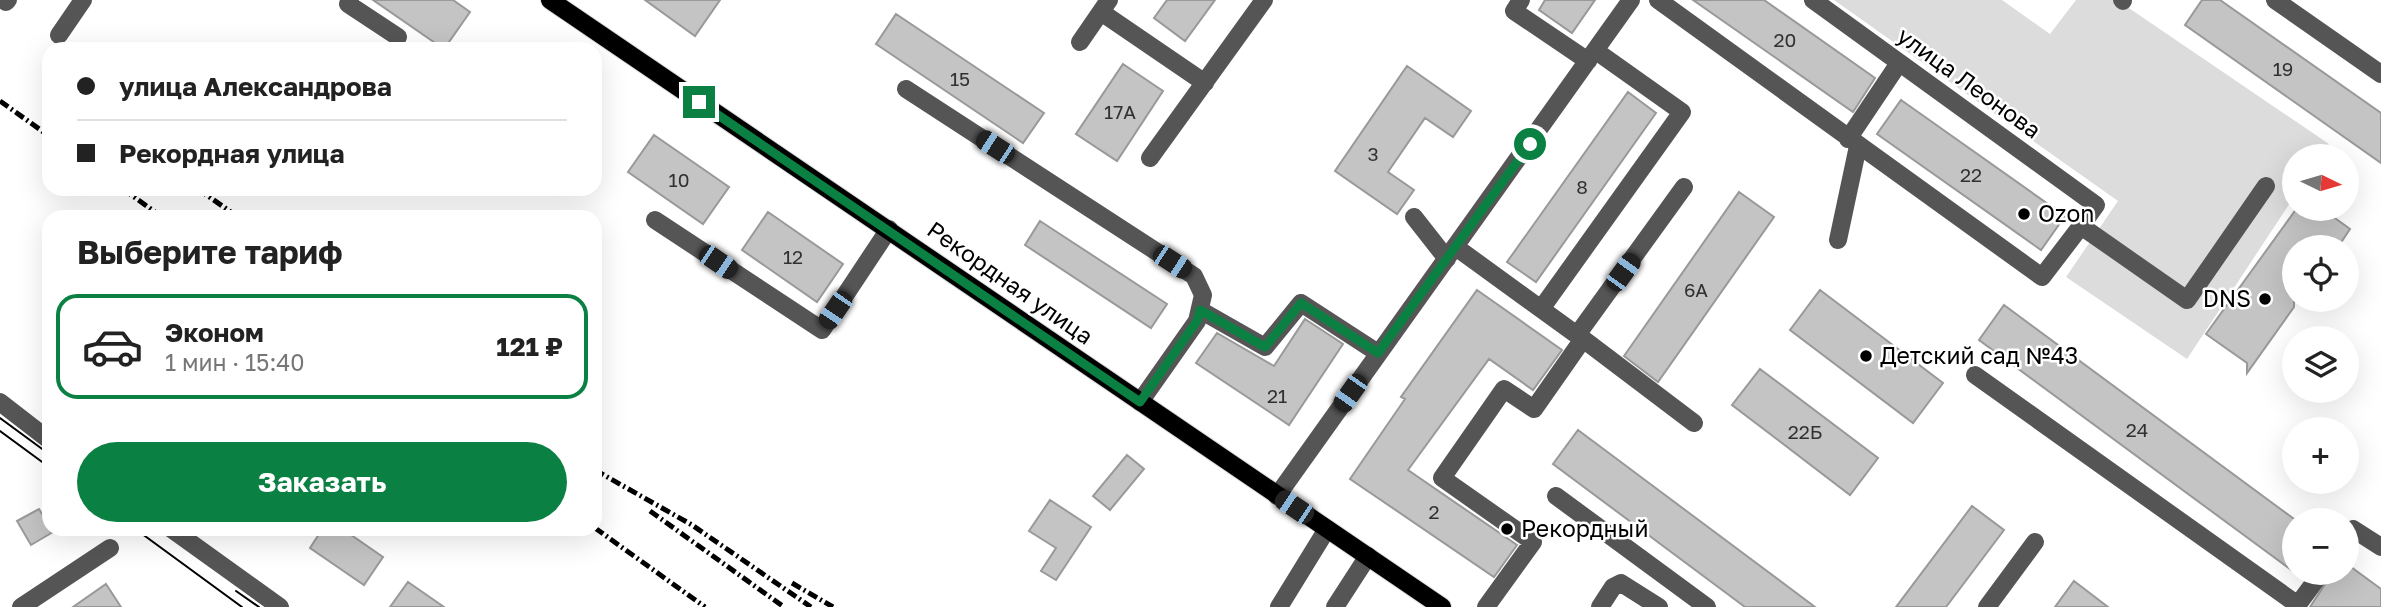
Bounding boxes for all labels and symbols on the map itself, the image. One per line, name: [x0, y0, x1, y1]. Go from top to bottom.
street label: улица Леонова: [1892, 21, 2047, 144]
house number: 20: [1774, 28, 1796, 51]
house number: 19: [2273, 57, 2293, 80]
house number: 15: [950, 67, 970, 90]
route end: [683, 86, 715, 118]
house number: 17А: [1104, 100, 1136, 123]
car: [972, 127, 1019, 167]
route start: [1514, 128, 1546, 160]
house number: 3: [1367, 142, 1379, 165]
north arrow: [2282, 144, 2359, 220]
house number: 22: [1960, 163, 1982, 186]
house number: 10: [669, 168, 690, 191]
house number: 8: [1576, 175, 1588, 198]
place label: Ozon: [2038, 199, 2094, 227]
marker: Ozon: [2016, 206, 2032, 222]
street label: Рекордная улица: [922, 215, 1099, 350]
car: [695, 242, 742, 282]
car: [1149, 242, 1196, 282]
house number: 12: [783, 245, 803, 268]
car: [1603, 249, 1644, 295]
house number: 6А: [1684, 278, 1708, 301]
place label: DNS: [2203, 284, 2251, 312]
car: [815, 287, 856, 333]
marker: DNS: [2257, 291, 2273, 307]
place label: Детский сад №43: [1880, 341, 2078, 369]
marker: Детский сад №43: [1858, 348, 1874, 364]
car: [1330, 370, 1371, 416]
house number: 21: [1267, 384, 1287, 407]
house number: 24: [2126, 418, 2148, 441]
house number: 22Б: [1788, 420, 1822, 443]
car: [1271, 487, 1318, 527]
house number: 2: [1428, 500, 1440, 523]
place label: Рекордный: [1521, 514, 1648, 542]
marker: Рекордный: [1499, 521, 1515, 537]

